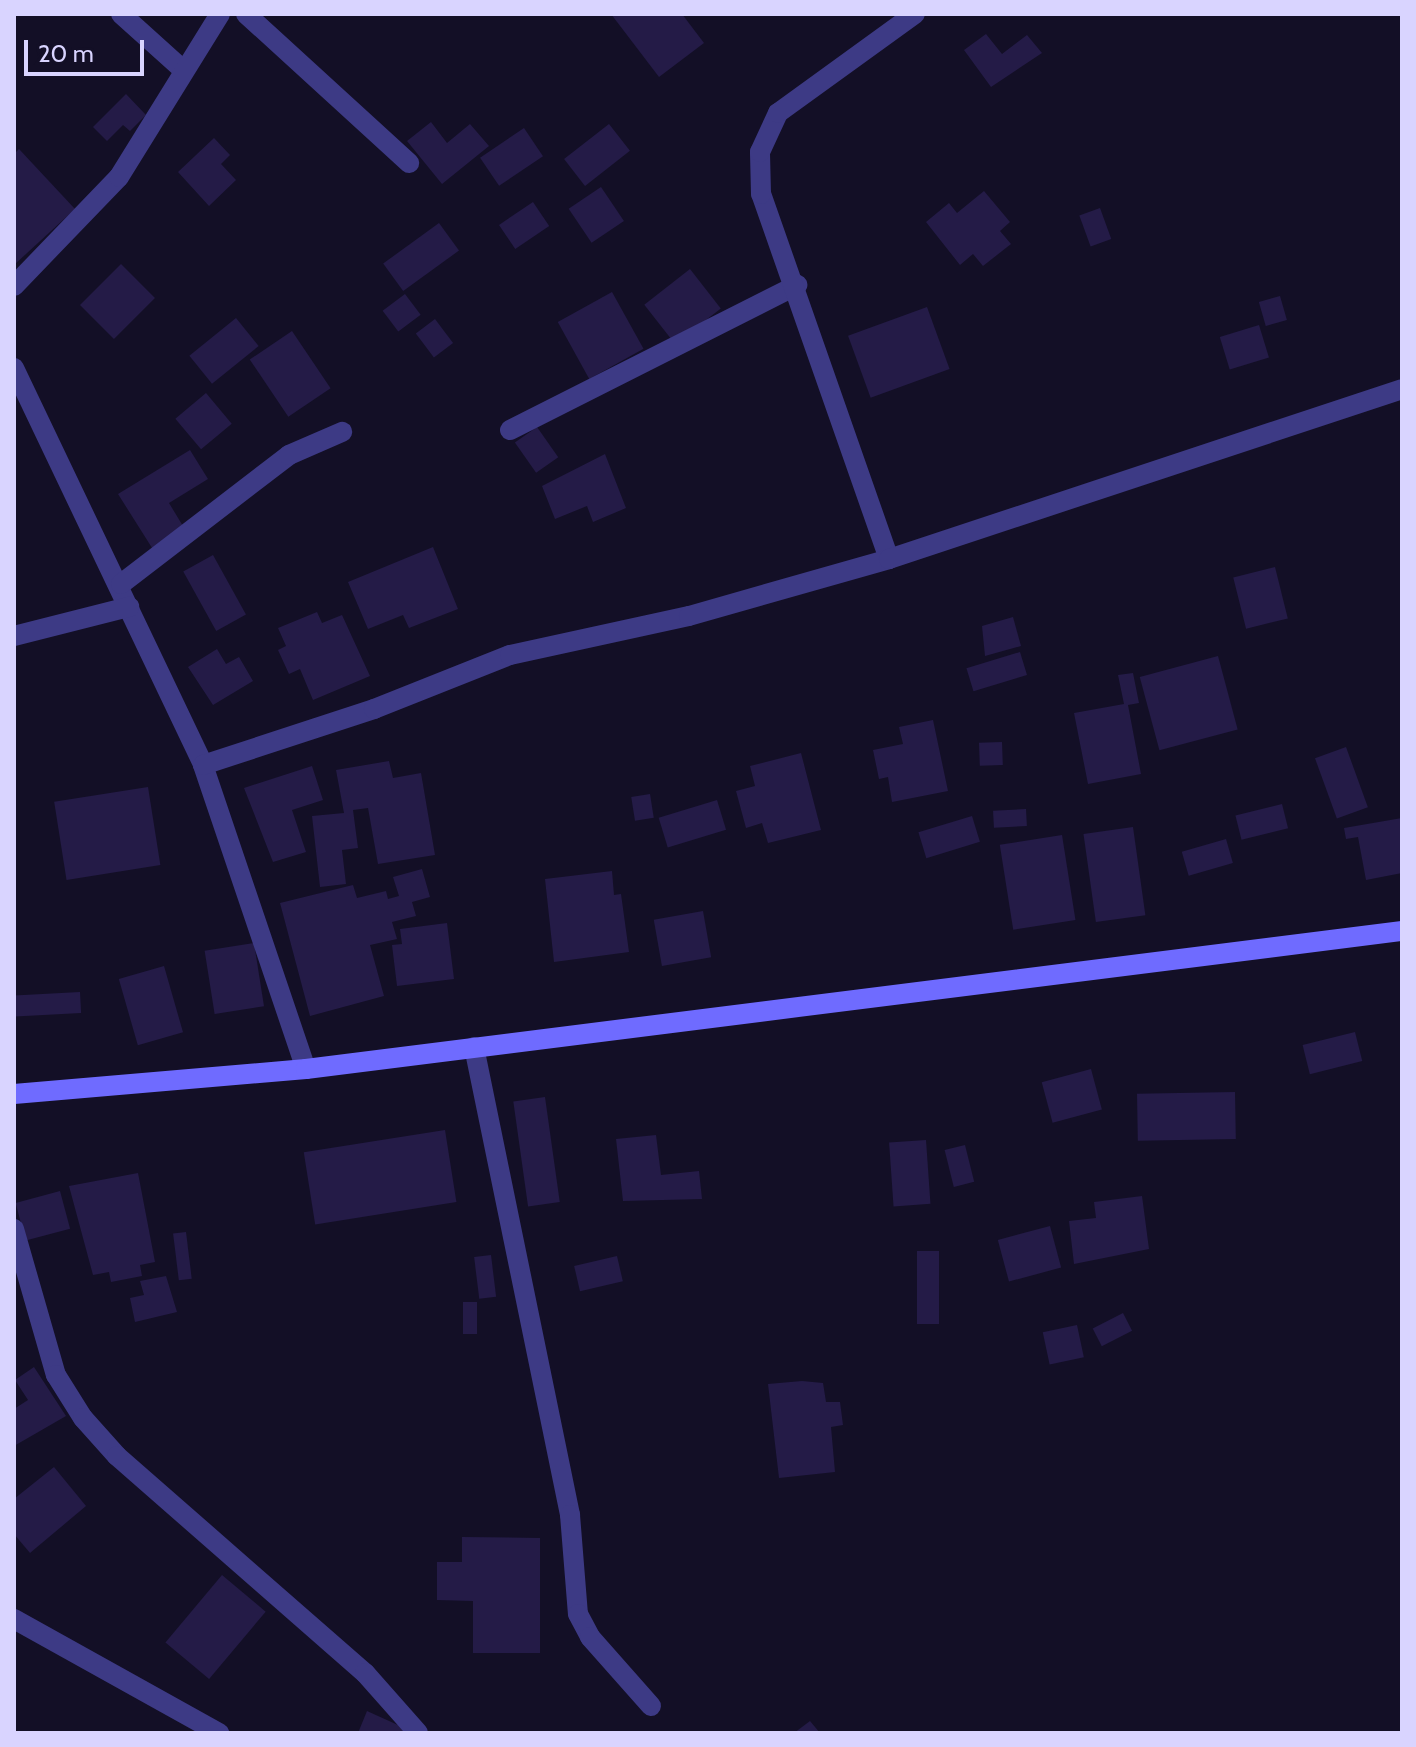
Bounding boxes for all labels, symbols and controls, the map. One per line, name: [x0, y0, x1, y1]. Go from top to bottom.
scale bar: [28, 24, 148, 74]
text: 20 m: [38, 39, 94, 68]

